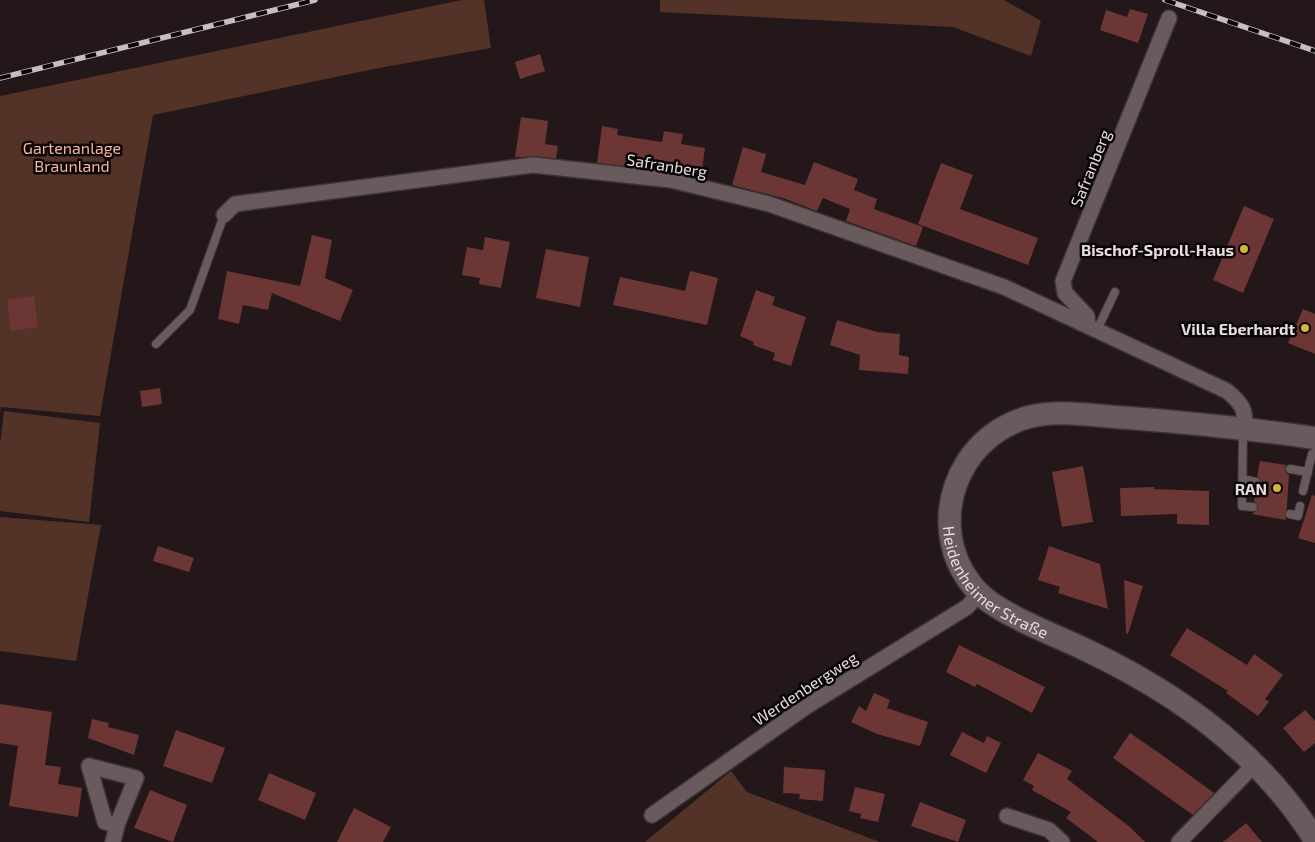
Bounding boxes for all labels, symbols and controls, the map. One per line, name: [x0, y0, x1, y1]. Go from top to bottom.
street label: Safranberg: [1066, 127, 1114, 209]
park label: Gartenanlage Braunland: [23, 138, 121, 175]
street label: Safranberg: [625, 149, 709, 181]
place label: Bischof-Sproll-Haus: [1081, 240, 1234, 259]
marker: Bischof-Sproll-Haus: [1238, 243, 1250, 255]
place label: Villa Eberhardt: [1181, 319, 1295, 338]
marker: Villa Eberhardt: [1299, 322, 1311, 334]
place label: RAN: [1235, 479, 1267, 498]
marker: RAN: [1271, 482, 1283, 494]
street label: Heidenheimer Straße: [940, 525, 1052, 641]
street label: Werdenbergweg: [749, 647, 861, 729]

